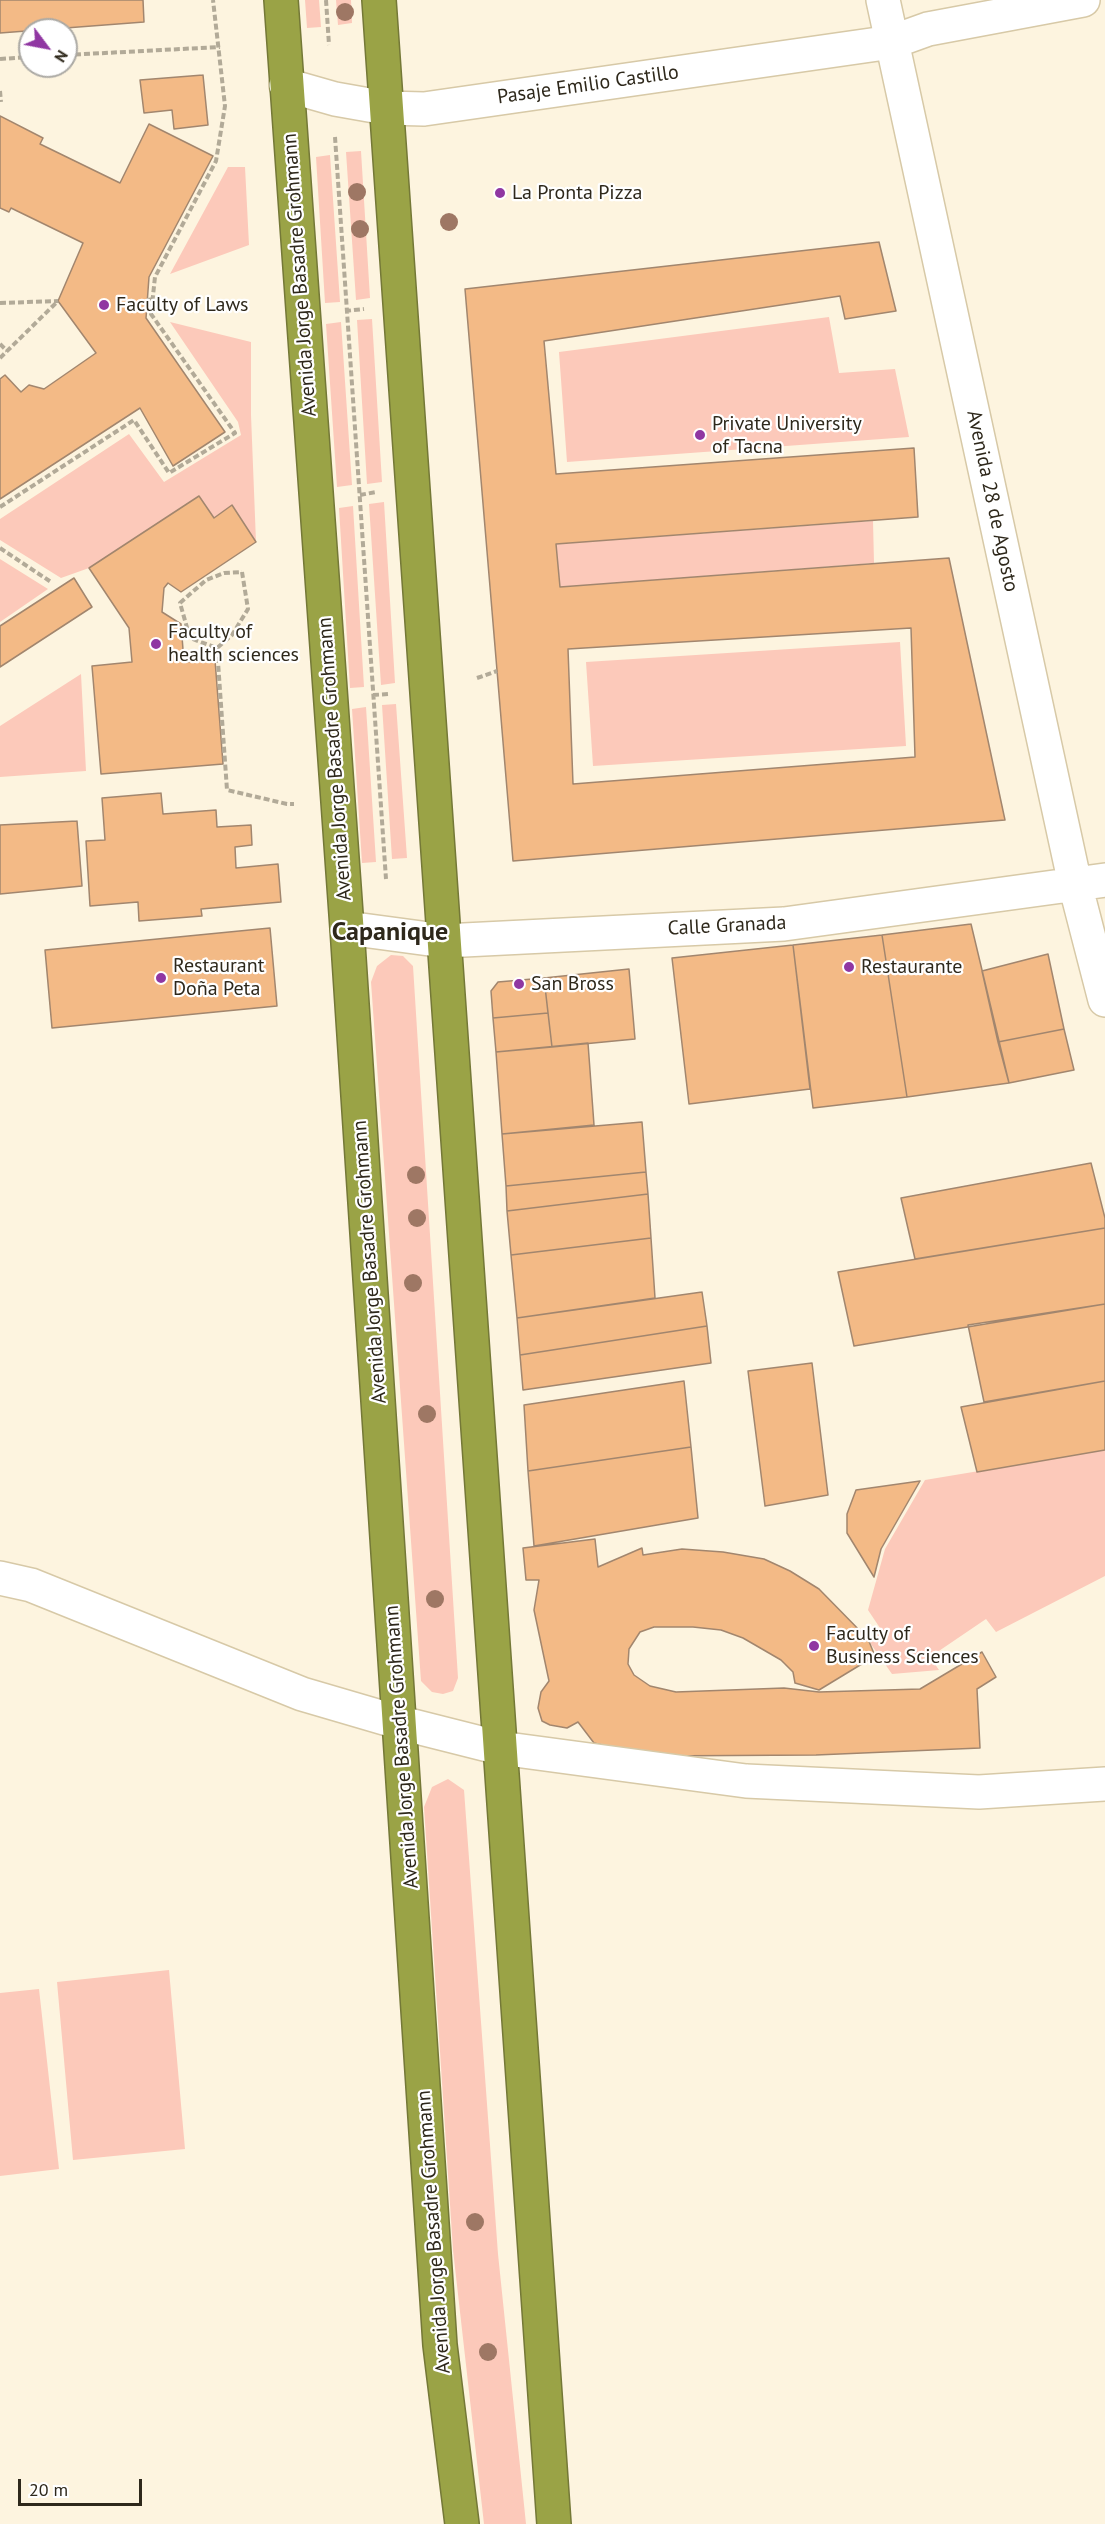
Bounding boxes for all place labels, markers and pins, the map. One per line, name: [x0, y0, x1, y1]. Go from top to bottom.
place label: La Pronta Pizza: [512, 181, 643, 205]
marker: La Pronta Pizza: [493, 186, 507, 200]
place label: Faculty of Laws: [116, 293, 249, 317]
marker: Faculty of Laws: [97, 298, 111, 312]
place label: Private University of Tacna: [712, 412, 862, 459]
marker: Private University of Tacna: [693, 428, 707, 442]
place label: Faculty of health sciences: [168, 620, 299, 667]
marker: Faculty of health sciences: [149, 637, 163, 651]
place label: Restaurant Doña Peta: [173, 954, 264, 1001]
place label: Restaurante: [861, 955, 962, 979]
marker: Restaurante: [842, 960, 856, 974]
marker: Restaurant Doña Peta: [154, 971, 168, 985]
place label: San Bross: [531, 972, 614, 996]
marker: San Bross: [512, 977, 526, 991]
place label: Faculty of Business Sciences: [826, 1622, 979, 1669]
marker: Faculty of Business Sciences: [807, 1639, 821, 1653]

